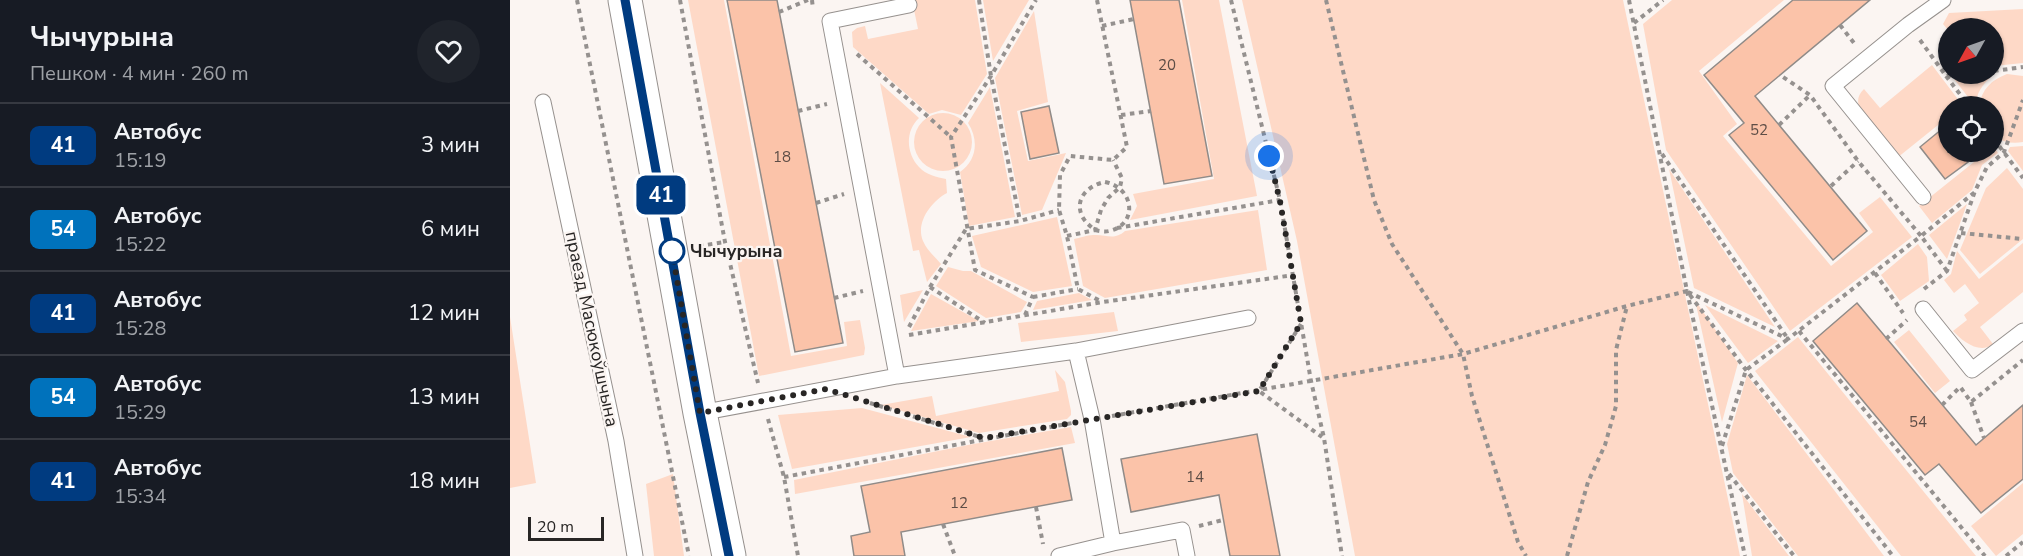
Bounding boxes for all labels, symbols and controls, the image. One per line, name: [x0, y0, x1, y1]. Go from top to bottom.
text: Чычурына: [30, 18, 174, 56]
north arrow: [1938, 18, 2004, 84]
map controls: [1938, 18, 2004, 162]
button: heart: [417, 20, 480, 83]
house number: 20: [1158, 55, 1176, 75]
text: Пешком · 4 мин · 260 m: [30, 60, 249, 87]
button: locate: [1938, 96, 2004, 162]
text: Автобус: [114, 117, 202, 147]
house number: 52: [1750, 120, 1768, 140]
text: 3 мин: [421, 130, 480, 160]
text: 41: [50, 131, 76, 159]
your location: [1254, 141, 1284, 171]
text: 15:19: [114, 147, 167, 174]
house number: 18: [773, 147, 791, 167]
line badge: 41: [634, 176, 688, 214]
text: 41: [648, 181, 674, 209]
text: Автобус: [114, 201, 202, 231]
text: 6 мин: [421, 214, 480, 244]
text: 54: [50, 215, 76, 243]
street label: праезд Масюкоўшчына: [560, 229, 624, 429]
text: 15:22: [114, 231, 167, 258]
marker: Чычурына: [659, 238, 685, 264]
place label: Чычурына: [690, 239, 783, 263]
text: Автобус: [114, 285, 202, 315]
text: 12 мин: [408, 298, 480, 328]
text: 41: [50, 299, 76, 327]
text: 15:28: [114, 315, 167, 342]
text: Автобус: [114, 369, 202, 399]
text: 13 мин: [408, 382, 480, 412]
text: 54: [50, 383, 76, 411]
text: 15:29: [114, 399, 167, 426]
house number: 54: [1909, 412, 1927, 432]
text: Автобус: [114, 453, 202, 483]
text: 18 мин: [408, 466, 480, 496]
text: 41: [50, 467, 76, 495]
house number: 14: [1186, 467, 1204, 487]
text: 15:34: [114, 483, 167, 510]
house number: 12: [950, 493, 968, 513]
scale bar: [528, 514, 604, 542]
text: 20 m: [537, 516, 574, 538]

